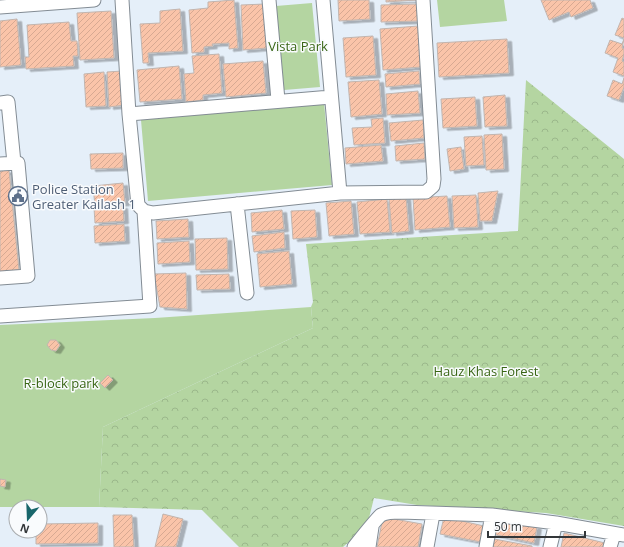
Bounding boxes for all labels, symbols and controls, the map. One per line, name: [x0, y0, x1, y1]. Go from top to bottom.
park label: Vista Park: [268, 37, 328, 55]
place label: Police Station Greater Kailash 1: [32, 180, 136, 213]
public building icon: Police Station Greater Kailash 1: [7, 185, 29, 207]
park label: Hauz Khas Forest: [434, 362, 539, 380]
park label: R-block park: [23, 374, 99, 392]
north arrow: [8, 499, 48, 539]
scale bar: [488, 513, 585, 539]
text: 50 m: [494, 518, 522, 535]
text: N: [18, 520, 31, 537]

